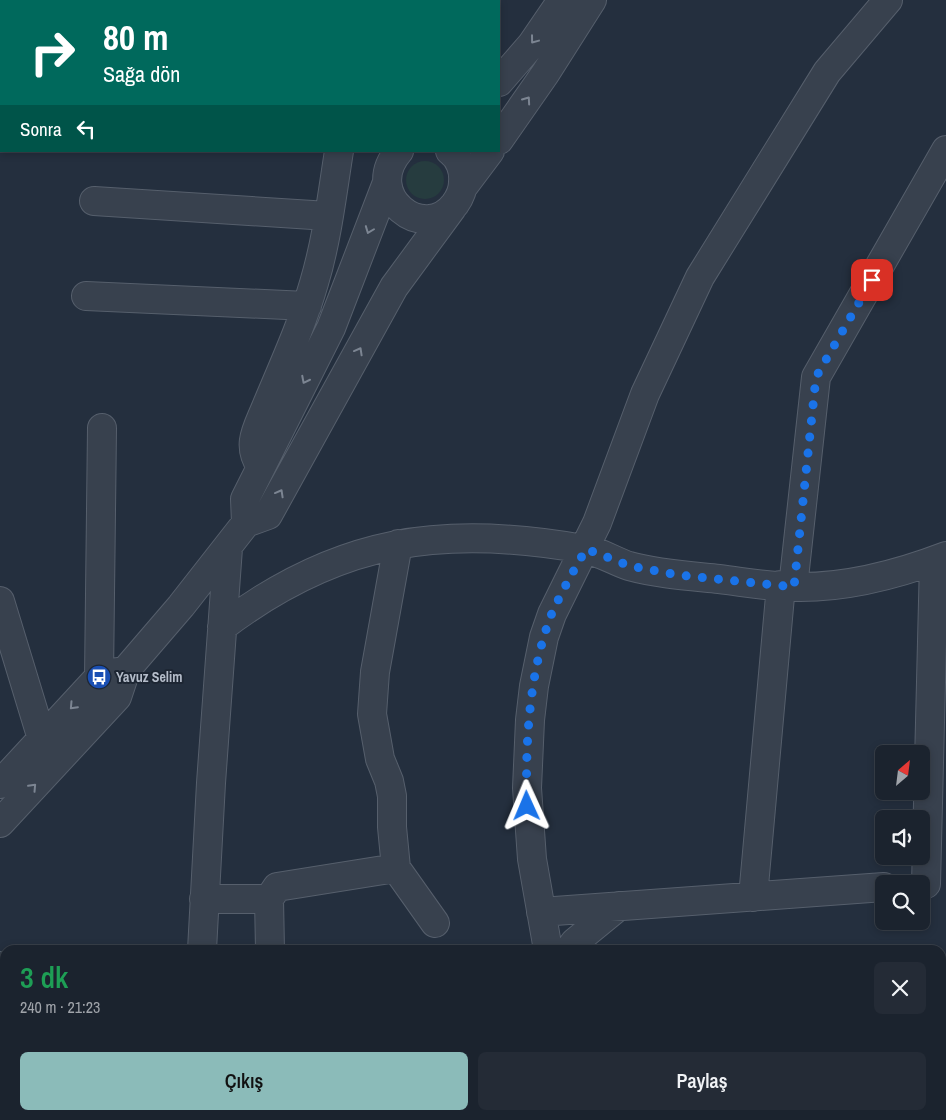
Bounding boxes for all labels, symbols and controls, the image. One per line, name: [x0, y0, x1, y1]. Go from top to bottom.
text: 80 m: [103, 14, 168, 61]
icon: right: [20, 20, 85, 85]
one-way arrow: [531, 34, 540, 44]
text: Sağa dön: [103, 59, 180, 89]
one-way arrow: [521, 96, 530, 106]
icon: left: [72, 115, 100, 143]
text: Sonra: [20, 116, 62, 142]
one-way arrow: [365, 225, 375, 234]
pin: [851, 259, 893, 301]
icon: arrive: [858, 266, 886, 294]
one-way arrow: [353, 347, 363, 356]
one-way arrow: [301, 374, 311, 383]
one-way arrow: [274, 489, 284, 498]
bus stop icon: Yavuz Selim: [86, 664, 112, 690]
place label: Yavuz Selim: [116, 668, 182, 686]
one-way arrow: [70, 700, 79, 709]
north arrow: [875, 745, 930, 800]
map controls: [875, 745, 930, 930]
position arrow: [500, 779, 552, 831]
one-way arrow: [27, 784, 36, 793]
button: sound: [875, 810, 930, 865]
button: search: [875, 875, 930, 930]
text: 3 dk: [20, 957, 68, 997]
button: close: [874, 962, 926, 1014]
text: 240 m · 21:23: [20, 996, 100, 1018]
button: Çıkış: [20, 1052, 468, 1110]
button: Paylaş: [478, 1052, 926, 1110]

